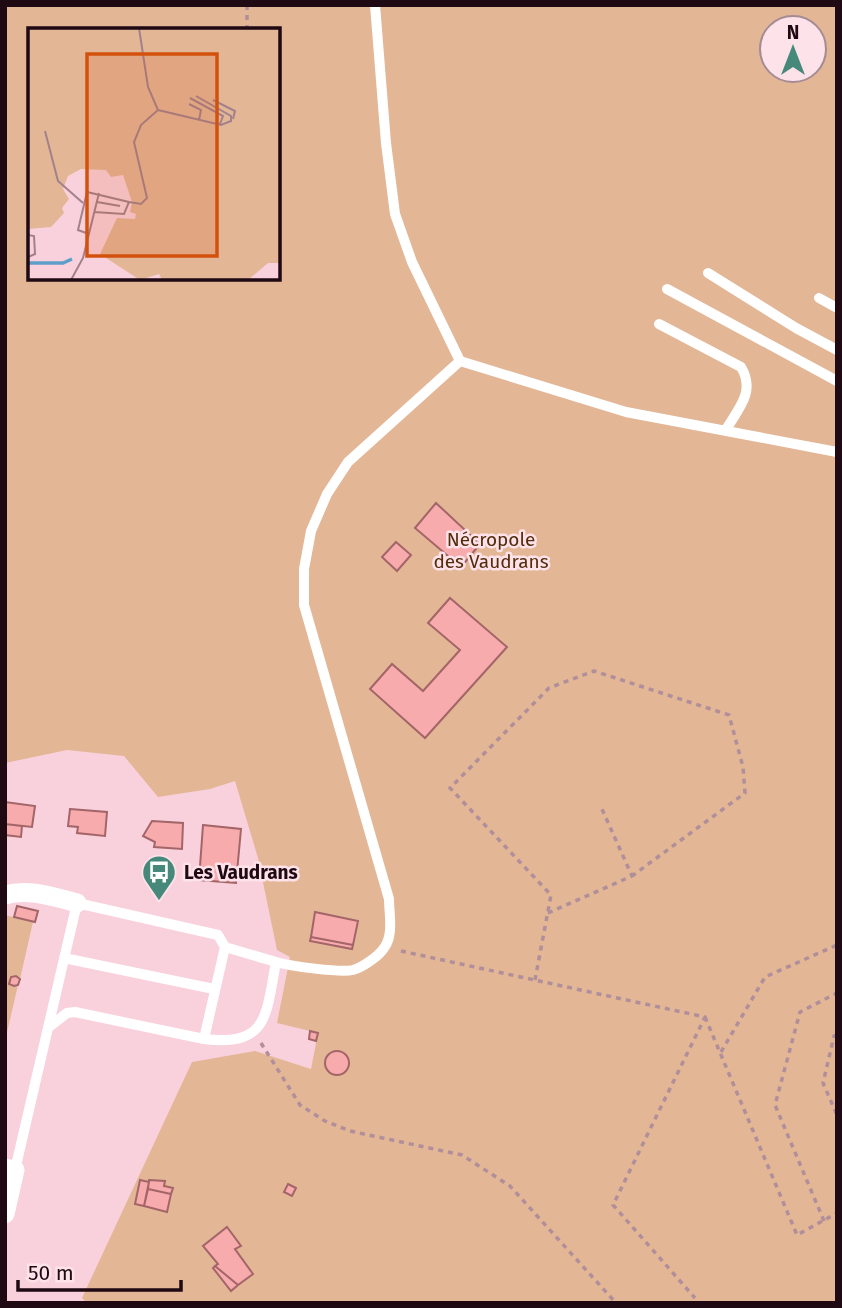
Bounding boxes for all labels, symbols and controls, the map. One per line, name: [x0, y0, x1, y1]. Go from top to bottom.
north arrow: [758, 14, 828, 84]
text: N: [787, 21, 799, 44]
inset map: [28, 28, 280, 280]
park label: Nécropole des Vaudrans: [433, 528, 549, 573]
bus stop icon: Les Vaudrans: [140, 853, 178, 902]
place label: Les Vaudrans: [184, 861, 298, 884]
scale bar: [18, 1248, 180, 1292]
text: 50 m: [28, 1260, 74, 1286]

